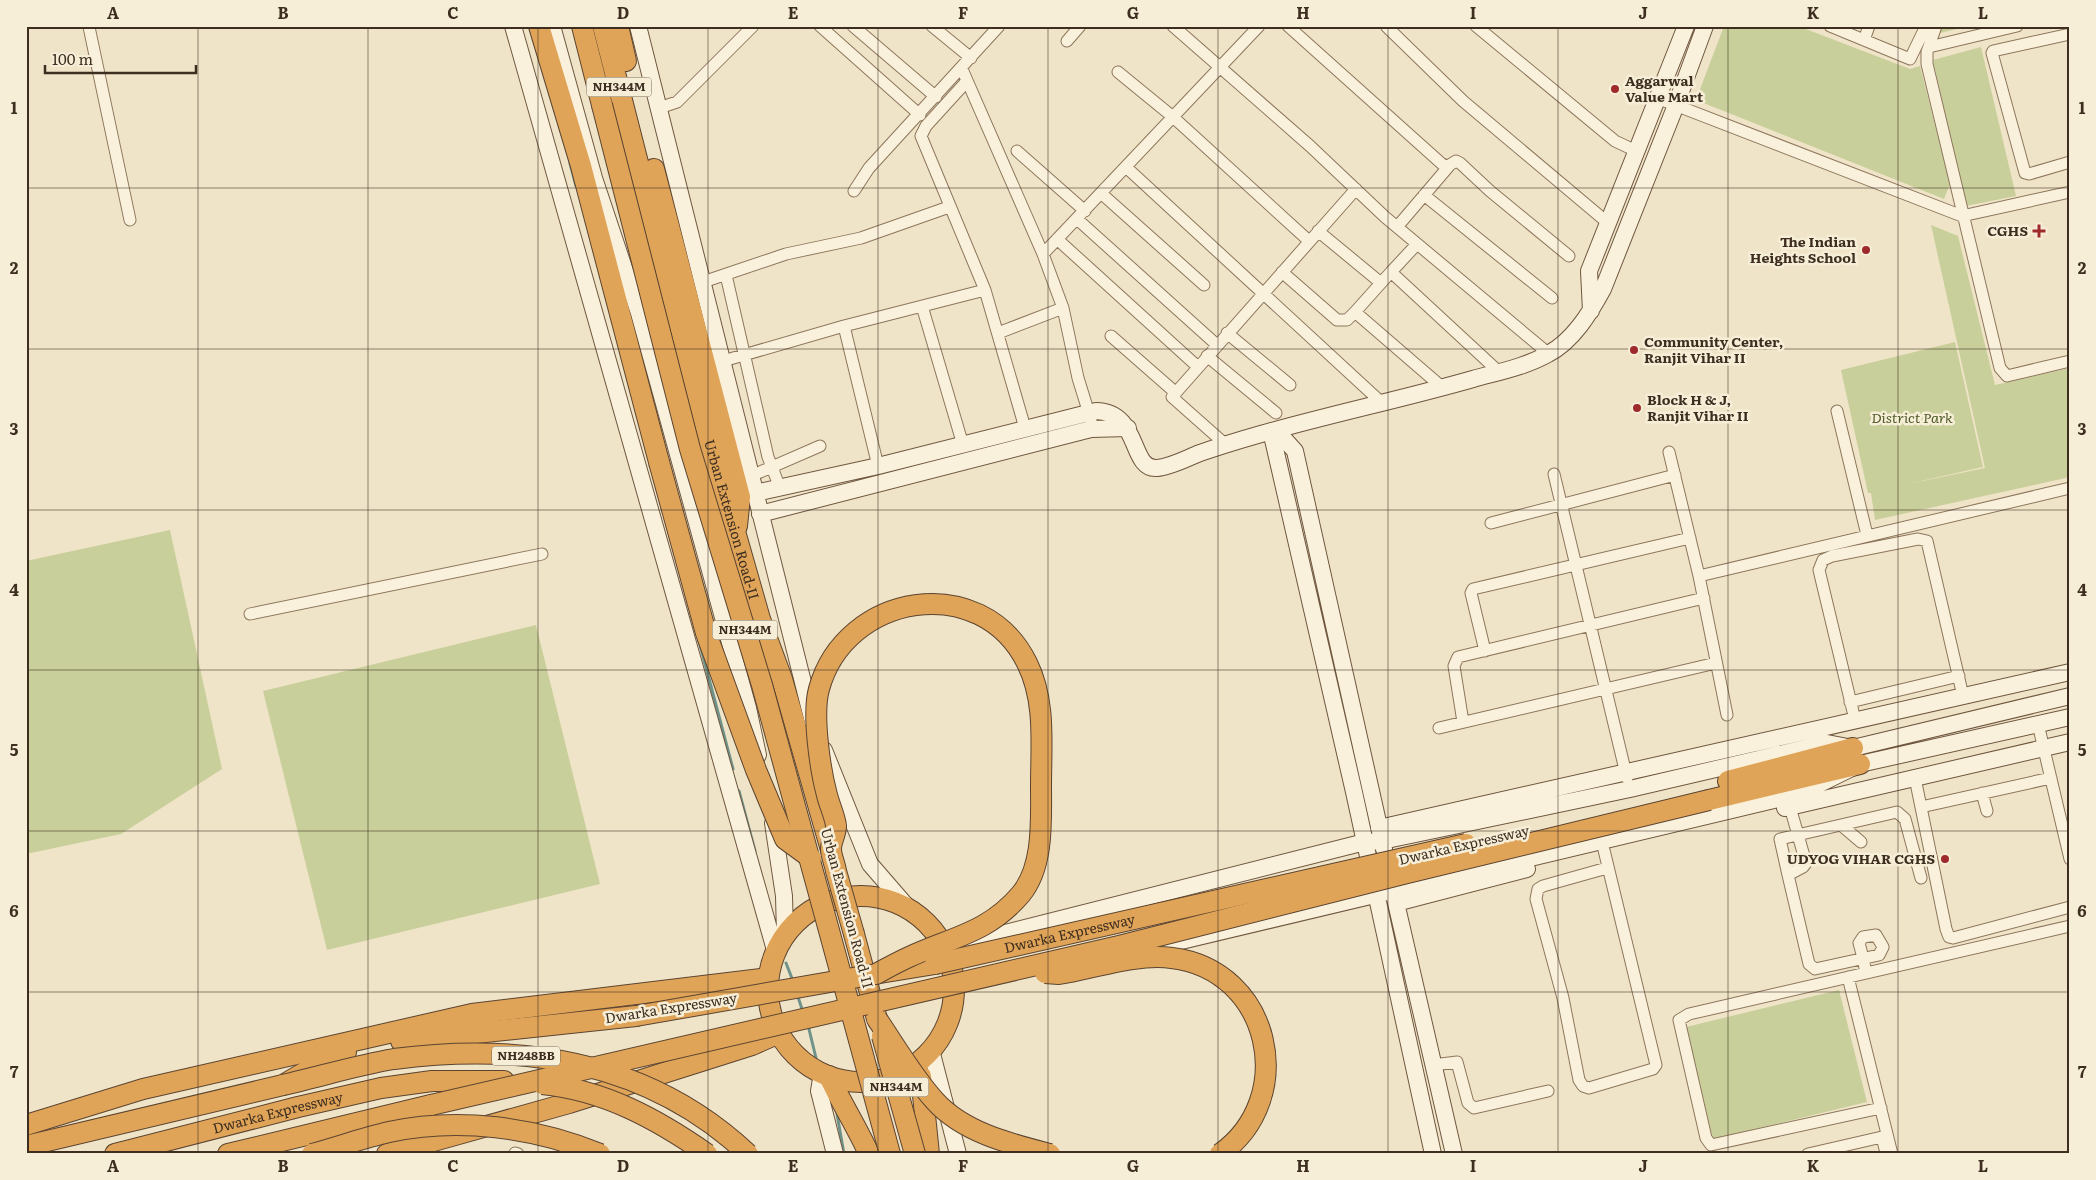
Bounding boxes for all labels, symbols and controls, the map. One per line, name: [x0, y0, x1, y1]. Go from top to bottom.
text: A: [107, 0, 119, 24]
text: B: [277, 0, 289, 24]
text: C: [447, 0, 459, 24]
text: D: [617, 0, 629, 24]
text: E: [788, 0, 799, 24]
text: F: [958, 0, 968, 24]
text: G: [1127, 0, 1139, 24]
text: H: [1296, 0, 1310, 24]
text: I: [1470, 0, 1476, 24]
text: J: [1638, 0, 1648, 24]
text: K: [1807, 0, 1820, 24]
text: L: [1978, 0, 1988, 24]
scale bar: [45, 42, 196, 74]
text: 100 m: [52, 47, 93, 70]
place label: Aggarwal Value Mart: [1625, 70, 1704, 106]
road number: NH344M: [586, 77, 652, 96]
marker: Aggarwal Value Mart: [1609, 83, 1621, 95]
text: 1: [11, 95, 18, 119]
text: 1: [2079, 95, 2086, 119]
place label: CGHS: [1987, 220, 2028, 240]
marker: CGHS: [2032, 224, 2046, 238]
place label: The Indian Heights School: [1750, 231, 1856, 267]
marker: The Indian Heights School: [1860, 244, 1872, 256]
text: 2: [10, 255, 19, 279]
text: 2: [2078, 255, 2087, 279]
place label: Community Center, Ranjit Vihar II: [1644, 331, 1783, 367]
marker: Community Center, Ranjit Vihar II: [1628, 344, 1640, 356]
place label: Block H & J, Ranjit Vihar II: [1647, 389, 1749, 425]
marker: Block H & J, Ranjit Vihar II: [1631, 402, 1643, 414]
park label: District Park: [1871, 407, 1953, 427]
text: 3: [10, 416, 19, 440]
text: 3: [2078, 416, 2087, 440]
street label: Urban Extension Road-II: [700, 437, 765, 602]
text: 4: [9, 577, 19, 601]
text: 4: [2077, 577, 2087, 601]
road number: NH344M: [712, 620, 778, 640]
text: 5: [10, 737, 19, 761]
text: 5: [2078, 737, 2087, 761]
street label: Dwarka Expressway: [1396, 819, 1532, 869]
street label: Urban Extension Road-II: [817, 825, 879, 990]
place label: UDYOG VIHAR CGHS: [1787, 848, 1935, 868]
marker: UDYOG VIHAR CGHS: [1939, 853, 1951, 865]
text: 6: [9, 898, 19, 922]
text: 6: [2077, 898, 2087, 922]
street label: Dwarka Expressway: [1002, 908, 1138, 957]
street label: Dwarka Expressway: [603, 987, 739, 1027]
road number: NH248BB: [492, 1046, 560, 1066]
text: 7: [10, 1059, 19, 1083]
text: 7: [2078, 1059, 2087, 1083]
road number: NH344M: [864, 1078, 928, 1096]
street label: Dwarka Expressway: [210, 1086, 346, 1138]
text: A: [107, 1153, 119, 1177]
text: B: [277, 1153, 289, 1177]
text: C: [447, 1153, 459, 1177]
text: D: [617, 1153, 629, 1177]
text: E: [788, 1153, 799, 1177]
text: F: [958, 1153, 968, 1177]
text: G: [1127, 1153, 1139, 1177]
text: H: [1296, 1153, 1310, 1177]
text: I: [1470, 1153, 1476, 1177]
text: J: [1638, 1153, 1648, 1177]
text: K: [1807, 1153, 1820, 1177]
text: L: [1978, 1153, 1988, 1177]

